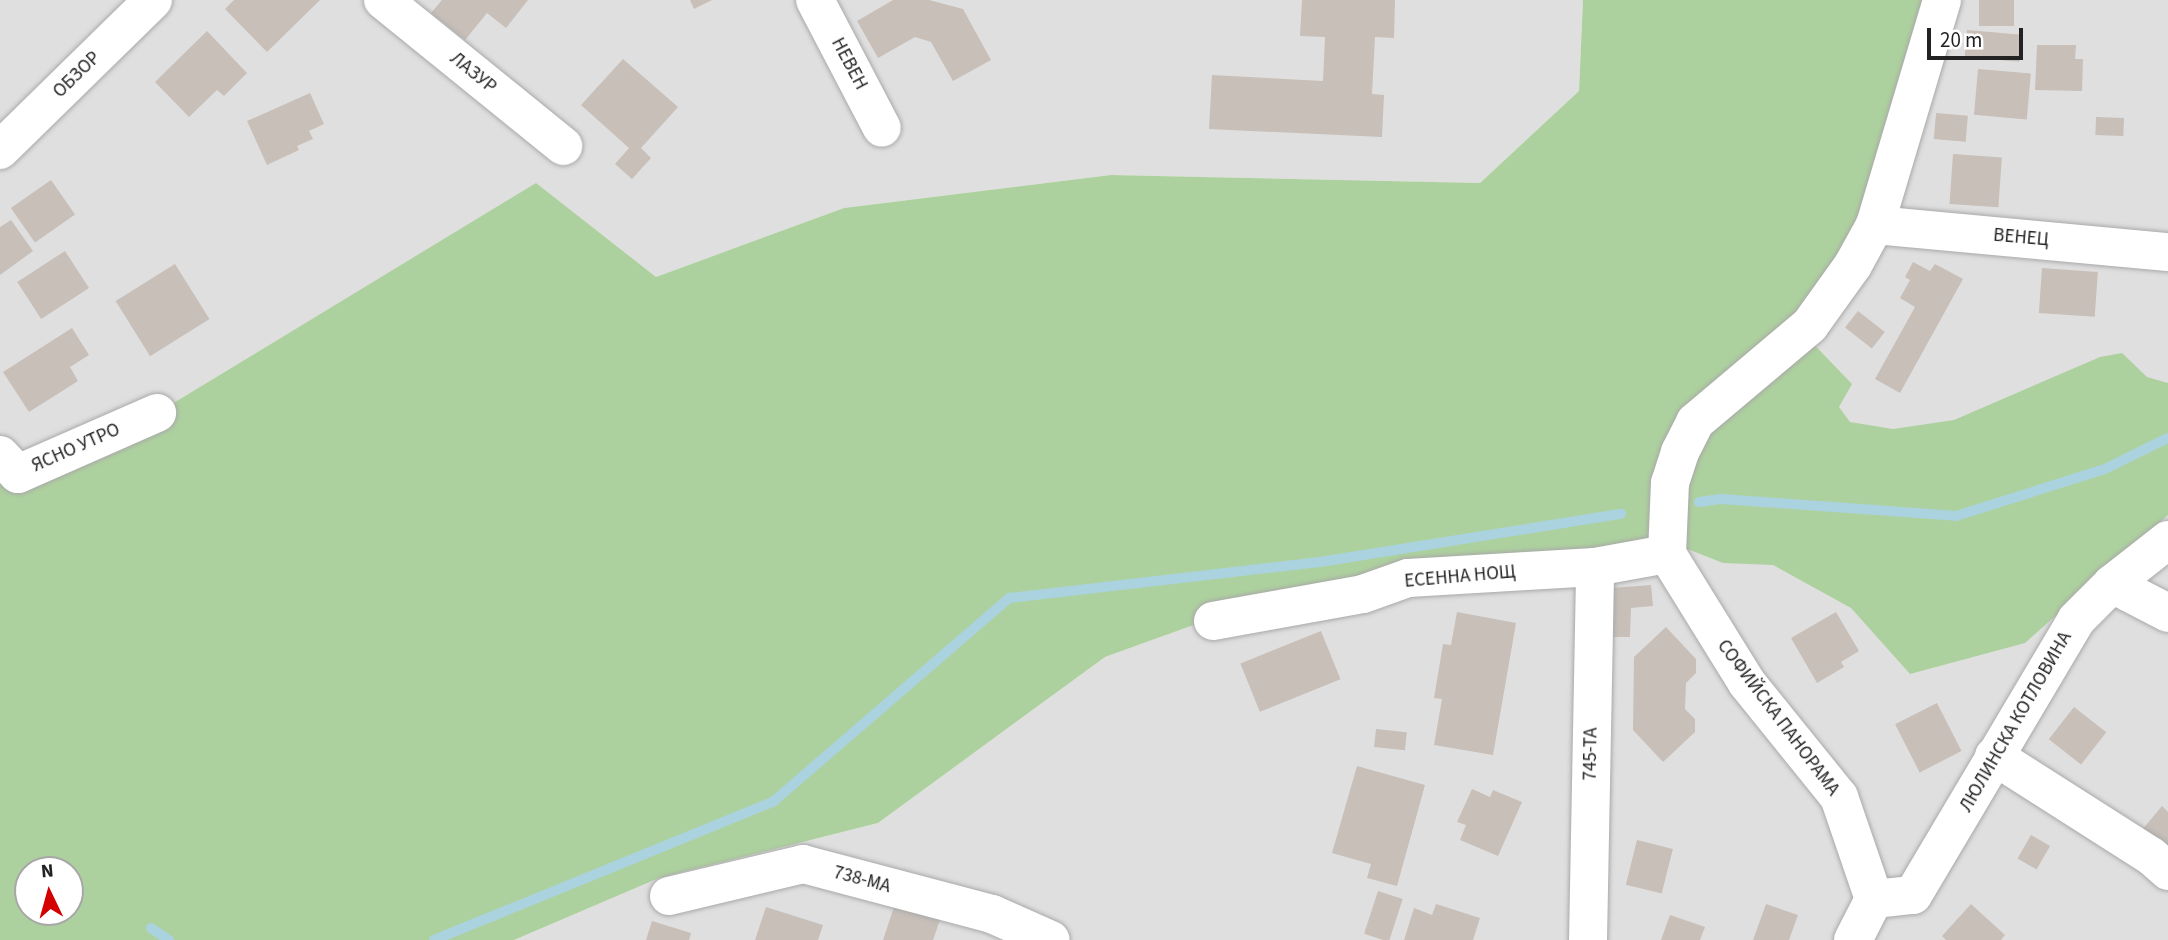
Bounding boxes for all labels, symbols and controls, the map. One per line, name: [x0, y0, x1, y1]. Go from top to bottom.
scale bar: [1930, 14, 2026, 58]
text: 20 m: [1940, 25, 1982, 55]
street label: НЕВЕН: [826, 34, 872, 94]
street label: ОБЗОР: [49, 47, 105, 103]
street label: ЛАЗУР: [445, 47, 501, 99]
street label: ВЕНЕЦ: [1992, 224, 2050, 252]
street label: ЯСНО УТРО: [28, 418, 124, 478]
street label: ЕСЕННА НОЩ: [1403, 561, 1517, 593]
street label: ЛЮЛИНСКА КОТЛОВИНА: [1955, 628, 2077, 816]
street label: СОФИЙСКА ПАНОРАМА: [1712, 635, 1844, 801]
street label: 745-ТА: [1579, 727, 1603, 781]
north arrow: [14, 856, 84, 926]
text: N: [40, 858, 55, 886]
street label: 738-МА: [831, 861, 893, 899]

